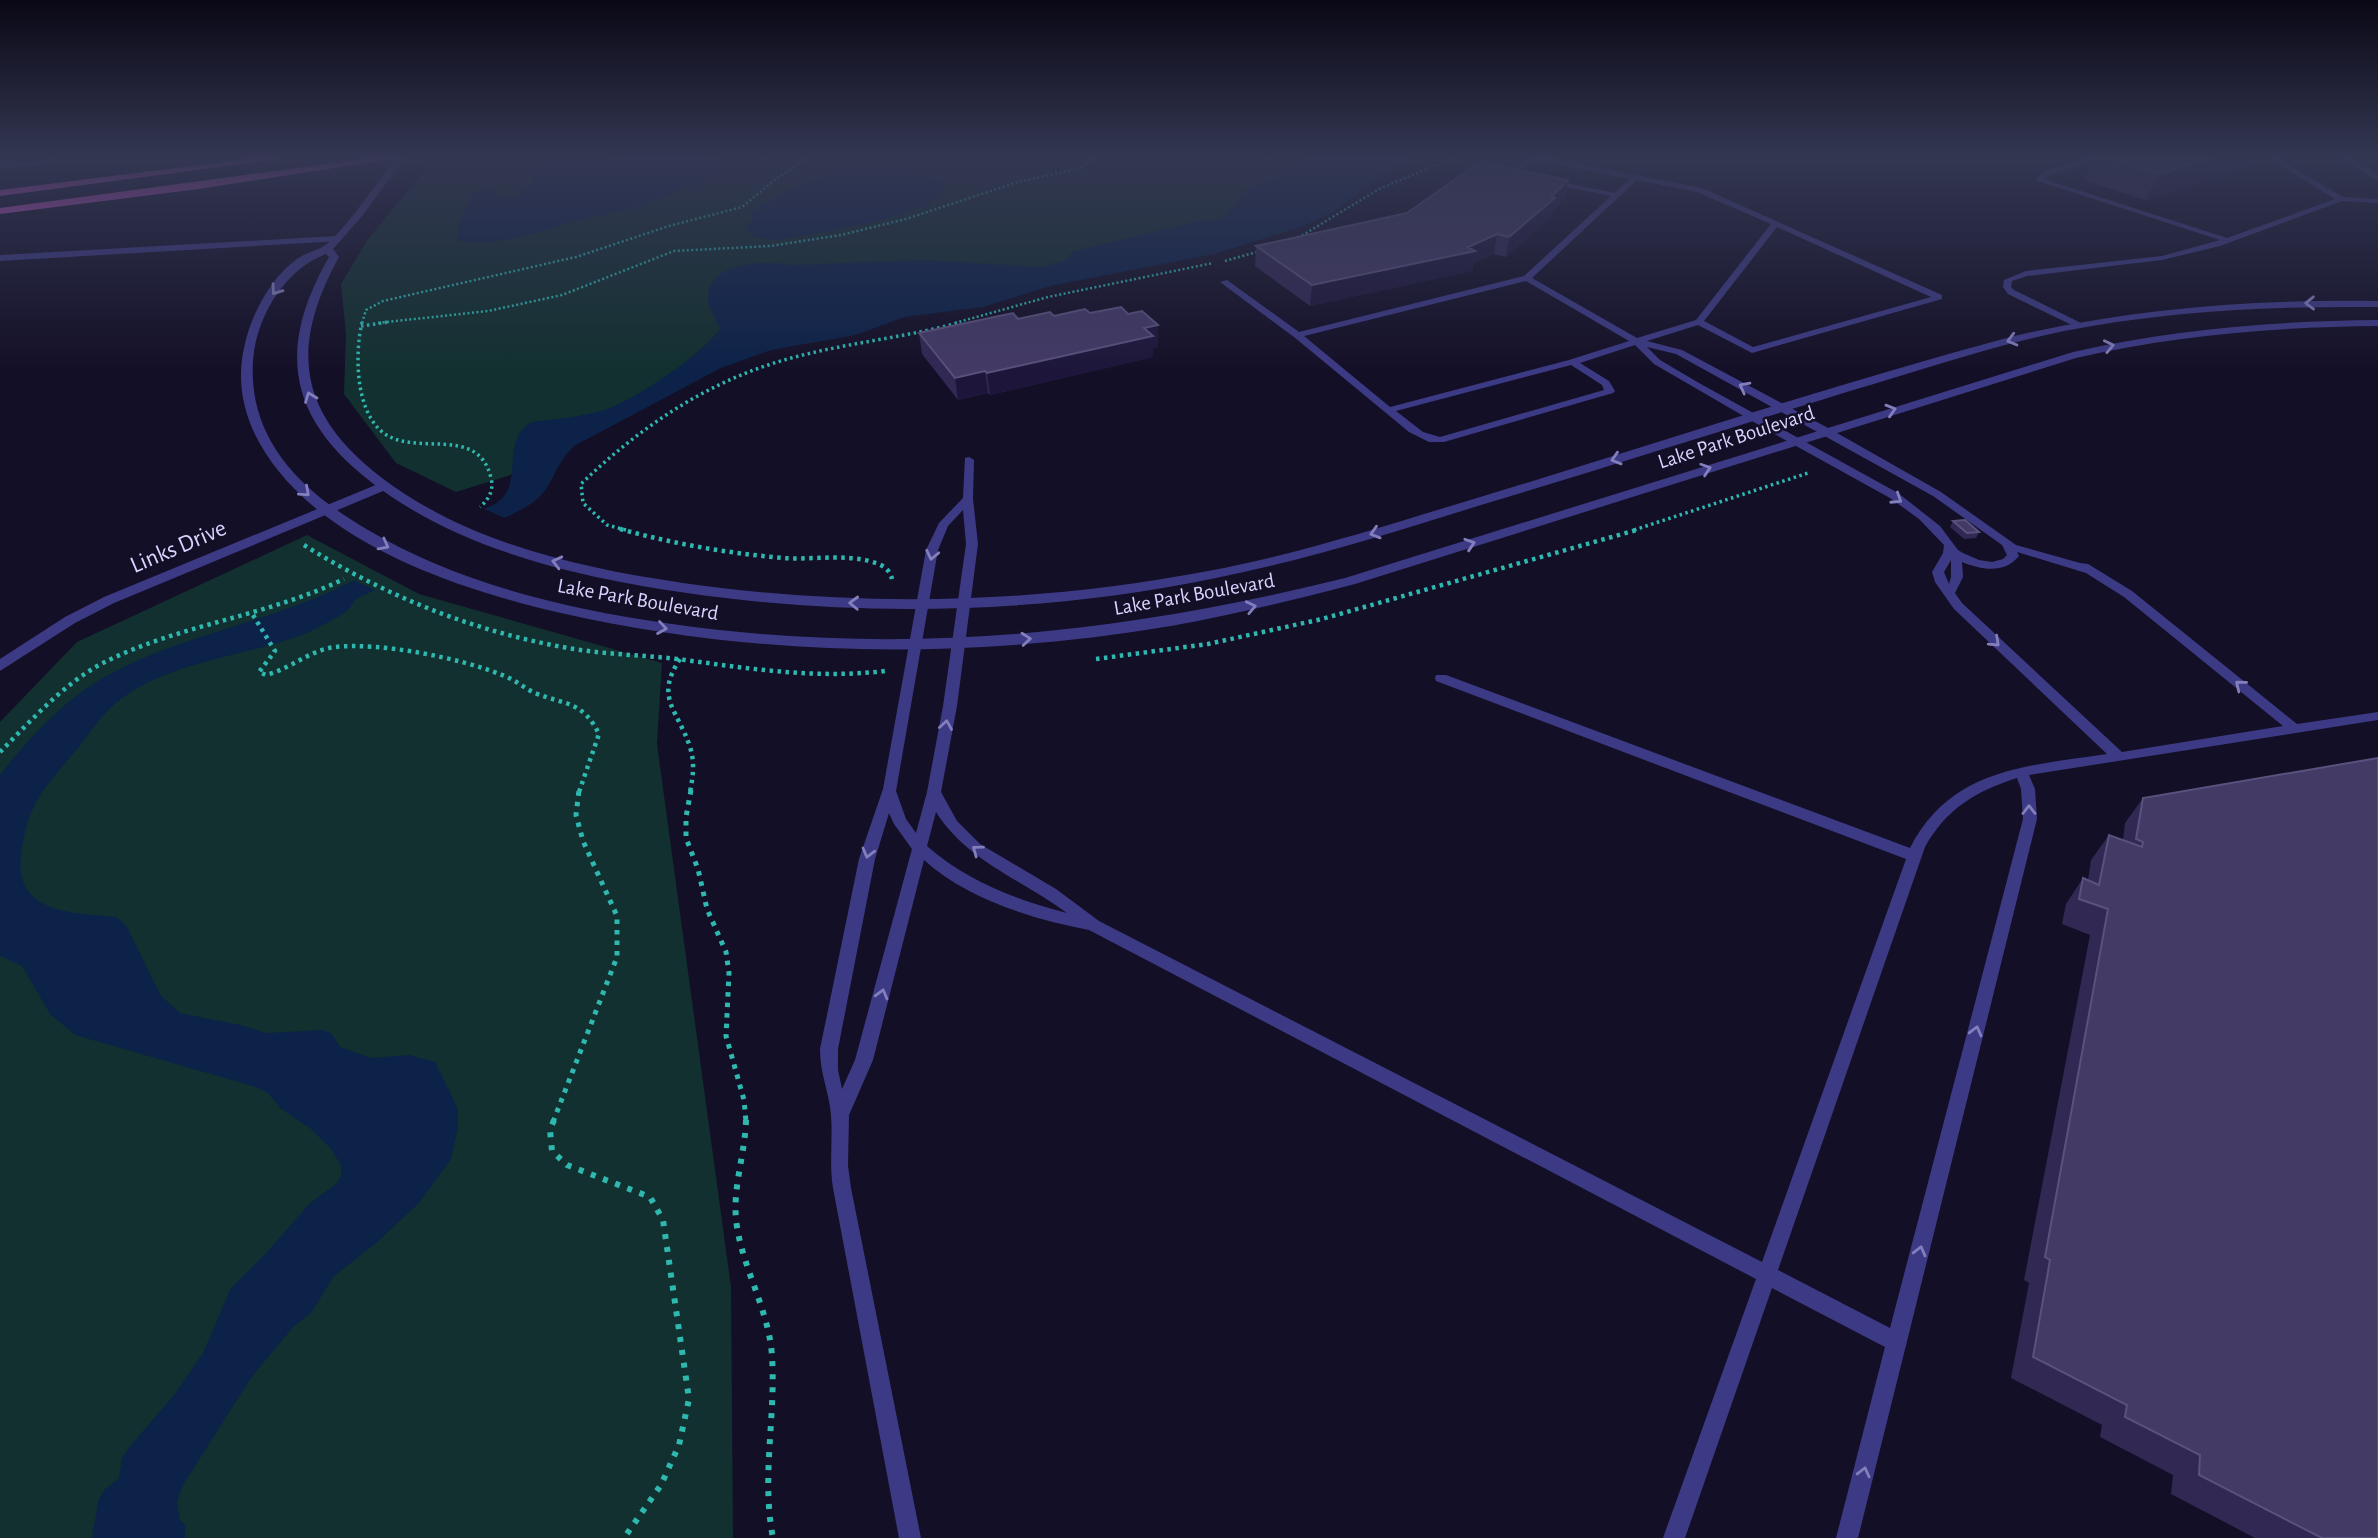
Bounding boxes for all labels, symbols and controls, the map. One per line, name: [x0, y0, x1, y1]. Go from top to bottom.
one-way arrow: [272, 282, 284, 295]
one-way arrow: [2304, 295, 2315, 311]
one-way arrow: [2006, 332, 2018, 346]
one-way arrow: [2103, 340, 2115, 355]
one-way arrow: [1739, 382, 1751, 395]
one-way arrow: [304, 392, 318, 404]
street label: Lake Park Boulevard: [1655, 402, 1817, 473]
one-way arrow: [1884, 404, 1897, 418]
one-way arrow: [1610, 451, 1622, 466]
one-way arrow: [1700, 462, 1712, 477]
one-way arrow: [297, 484, 310, 497]
one-way arrow: [1889, 491, 1902, 504]
street label: Links Drive: [127, 516, 230, 578]
one-way arrow: [1369, 524, 1381, 539]
one-way arrow: [376, 537, 389, 550]
one-way arrow: [1463, 538, 1476, 552]
one-way arrow: [925, 549, 940, 561]
one-way arrow: [551, 556, 563, 570]
street label: Lake Park Boulevard: [1112, 570, 1276, 619]
street label: Lake Park Boulevard: [556, 575, 720, 624]
one-way arrow: [849, 595, 859, 611]
one-way arrow: [1245, 600, 1257, 615]
one-way arrow: [656, 620, 668, 635]
one-way arrow: [1021, 632, 1032, 647]
one-way arrow: [1987, 634, 2000, 646]
one-way arrow: [2236, 681, 2248, 694]
one-way arrow: [938, 719, 953, 731]
one-way arrow: [2021, 804, 2037, 815]
one-way arrow: [972, 846, 985, 858]
one-way arrow: [862, 847, 876, 859]
one-way arrow: [874, 988, 889, 1000]
one-way arrow: [1968, 1025, 1982, 1037]
one-way arrow: [1912, 1246, 1926, 1258]
one-way arrow: [1856, 1466, 1870, 1478]

